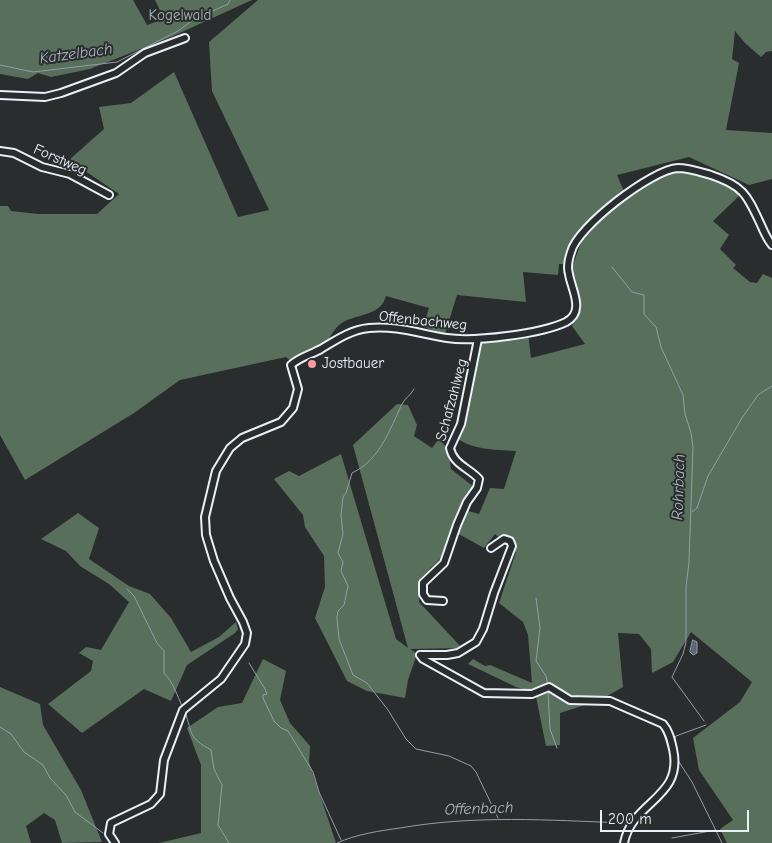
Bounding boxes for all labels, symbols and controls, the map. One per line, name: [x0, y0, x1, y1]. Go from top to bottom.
park label: Kogelwald: [149, 7, 211, 25]
water label: Katzelbach: [38, 39, 114, 69]
street label: Forstweg: [31, 140, 89, 180]
street label: Offenbachweg: [378, 307, 468, 335]
place label: Jostbauer: [322, 355, 384, 373]
street label: Schafzahlweg: [432, 357, 472, 443]
marker: Jostbauer: [306, 358, 318, 370]
water label: Rohrbach: [668, 454, 690, 520]
water label: Offenbach: [444, 798, 514, 820]
scale bar: [602, 800, 751, 832]
text: 200 m: [608, 810, 652, 828]

